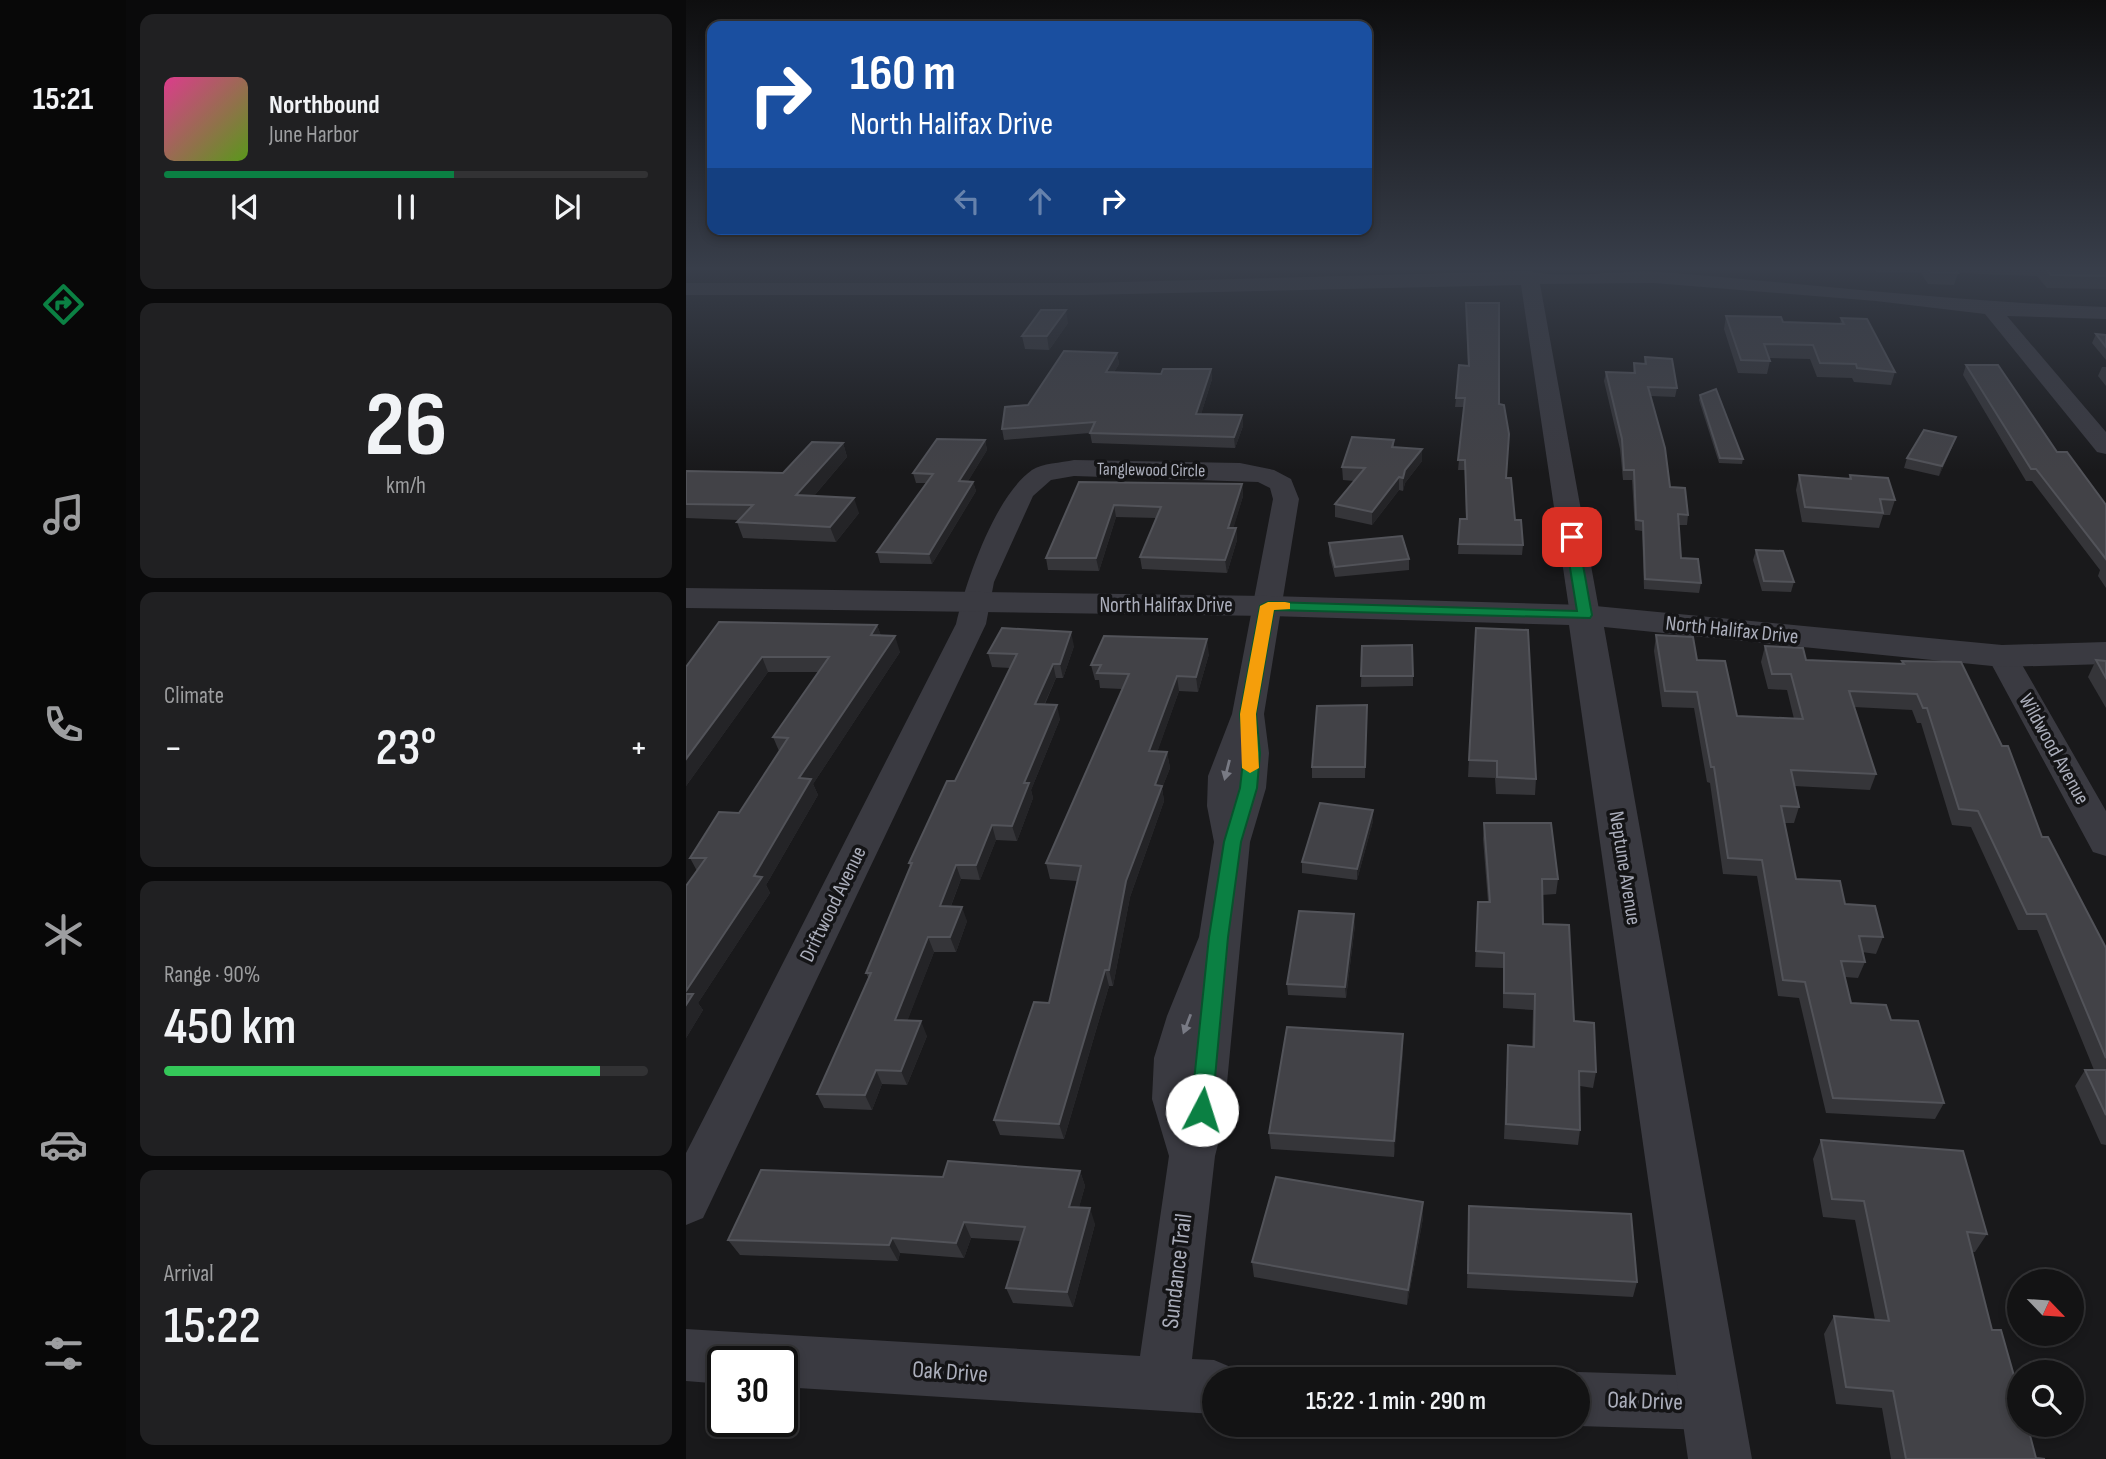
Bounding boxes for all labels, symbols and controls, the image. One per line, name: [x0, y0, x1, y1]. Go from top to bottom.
text: 160 m: [850, 45, 956, 104]
icon: right: [735, 49, 826, 140]
text: 15:21: [33, 80, 93, 119]
text: Northbound: [269, 90, 380, 121]
text: North Halifax Drive: [850, 105, 1053, 144]
text: June Harbor: [269, 121, 359, 149]
icon: left: [948, 182, 986, 220]
icon: ahead: [1021, 182, 1059, 220]
icon: right: [1094, 182, 1132, 220]
icon: previous: [226, 188, 264, 226]
icon: pause: [387, 188, 425, 226]
icon: next: [548, 188, 586, 226]
icon: directions: [39, 280, 88, 329]
text: 26: [365, 372, 447, 481]
street label: Tanglewood Circle: [1097, 459, 1205, 481]
text: km/h: [386, 472, 426, 500]
icon: music: [39, 490, 88, 539]
pin: [1542, 507, 1602, 567]
icon: arrive: [1553, 518, 1591, 556]
street label: North Halifax Drive: [1099, 593, 1233, 618]
street label: North Halifax Drive: [1664, 611, 1800, 649]
text: Climate: [164, 682, 224, 710]
street label: Wildwood Avenue: [2013, 689, 2095, 809]
icon: phone: [39, 700, 88, 749]
text: 23°: [376, 717, 436, 780]
text: −: [164, 726, 183, 771]
text: +: [629, 726, 648, 771]
one-way arrow: [1221, 759, 1232, 781]
street label: Neptune Avenue: [1604, 809, 1646, 927]
street label: Driftwood Avenue: [794, 842, 872, 966]
icon: climate: [39, 910, 88, 959]
text: Range · 90%: [164, 961, 260, 989]
text: 450 km: [164, 996, 297, 1059]
one-way arrow: [1182, 1013, 1193, 1034]
position arrow: [1165, 1073, 1239, 1147]
icon: car: [39, 1120, 88, 1169]
street label: Sundance Trail: [1156, 1212, 1198, 1330]
text: Arrival: [164, 1260, 213, 1288]
north arrow: [2007, 1269, 2084, 1346]
map controls: [2007, 1269, 2084, 1437]
text: 15:22: [164, 1295, 261, 1358]
icon: filters: [39, 1329, 88, 1378]
speed limit sign: 30: [707, 1346, 798, 1437]
street label: Oak Drive: [911, 1355, 989, 1389]
button: search: [2007, 1360, 2084, 1437]
street label: Oak Drive: [1607, 1385, 1683, 1417]
text: 15:22 · 1 min · 290 m: [1306, 1386, 1486, 1417]

